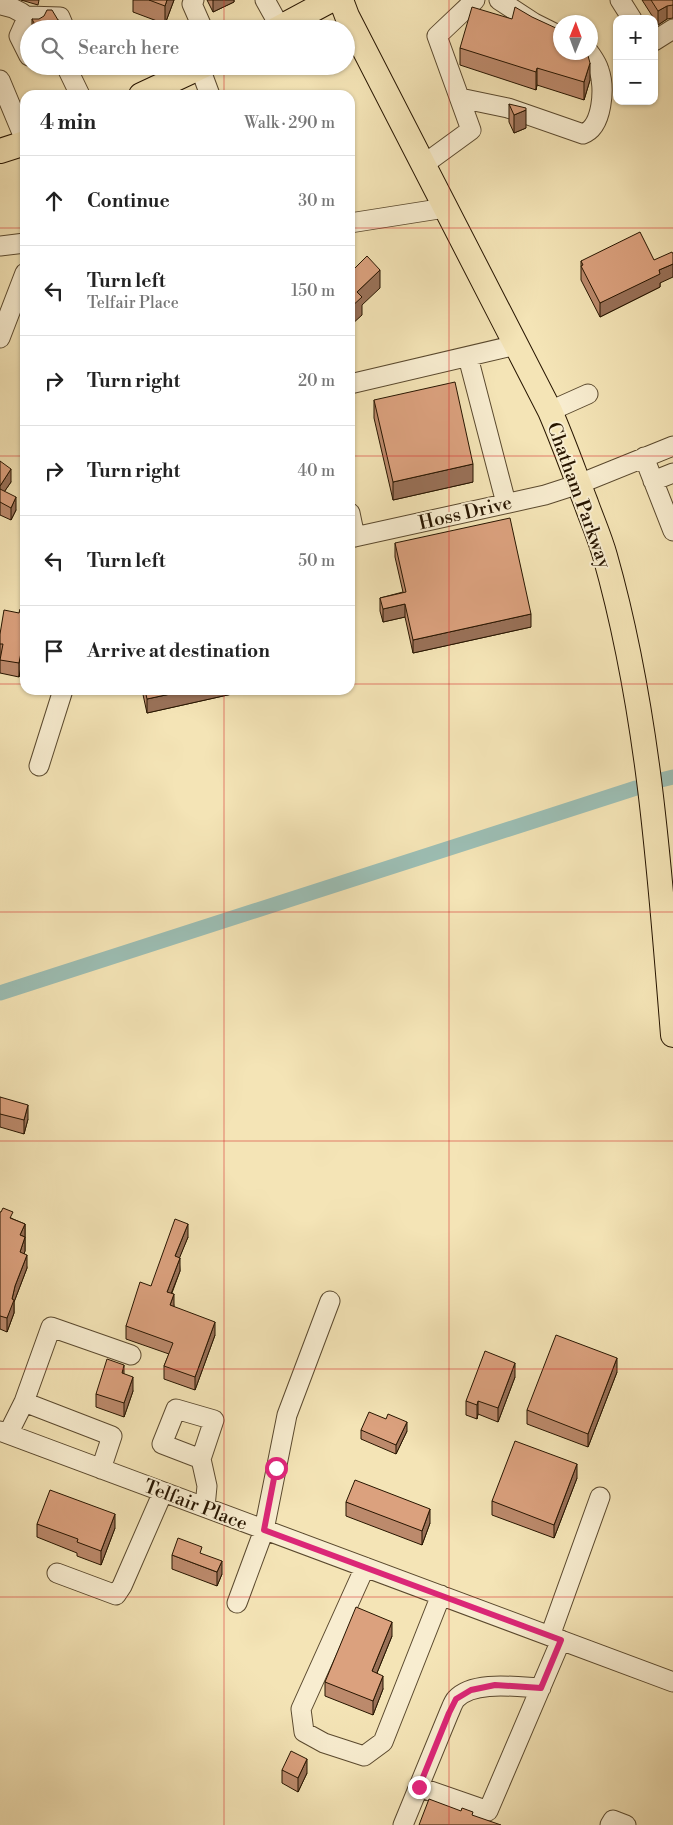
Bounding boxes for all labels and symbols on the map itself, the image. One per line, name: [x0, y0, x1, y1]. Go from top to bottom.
north arrow: [553, 15, 598, 60]
street label: Chatham Parkway: [541, 419, 617, 572]
street label: Hoss Drive: [416, 491, 514, 535]
route start: [265, 1457, 288, 1480]
street label: Telfair Place: [140, 1474, 251, 1536]
route end: [408, 1776, 431, 1799]

